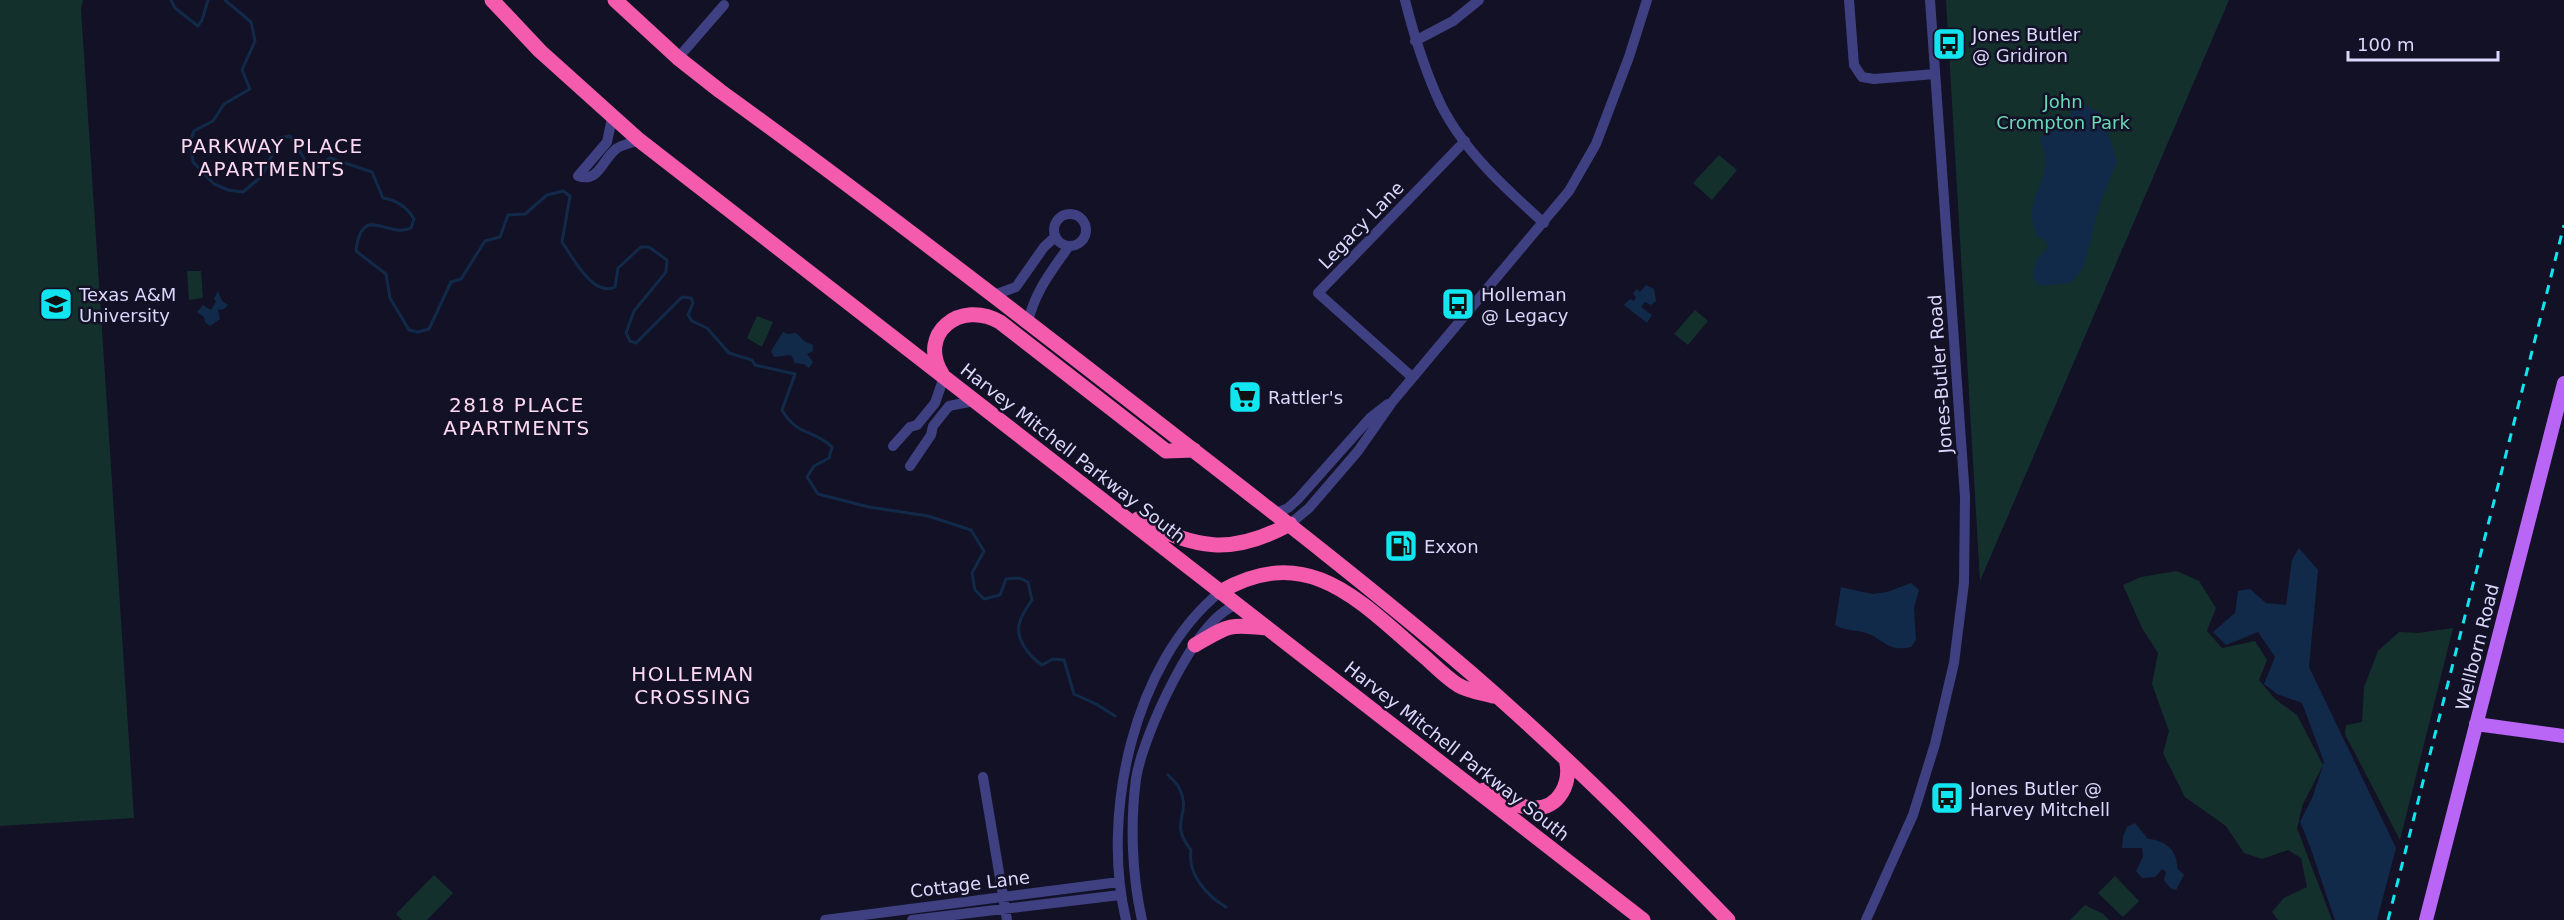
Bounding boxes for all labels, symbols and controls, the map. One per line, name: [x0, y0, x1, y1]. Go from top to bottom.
place label: Jones Butler @ Gridiron: [1971, 24, 2081, 66]
scale bar: [2348, 24, 2498, 62]
bus stop icon: Jones Butler @ Gridiron: [1931, 26, 1967, 62]
text: 100 m: [2357, 34, 2415, 55]
park label: John Crompton Park: [1996, 91, 2130, 133]
district label: PARKWAY PLACE APARTMENTS: [180, 134, 364, 181]
street label: Legacy Lane: [1314, 177, 1408, 273]
place label: Texas A&M University: [78, 284, 176, 326]
place label: Holleman @ Legacy: [1481, 284, 1569, 326]
school or university icon: Texas A&M University: [38, 286, 74, 322]
bus stop icon: Holleman @ Legacy: [1440, 286, 1476, 322]
street label: Jones-Butler Road: [1924, 294, 1956, 455]
street label: Harvey Mitchell Parkway South: [957, 359, 1189, 547]
supermarket icon: Rattler's: [1227, 379, 1263, 415]
place label: Rattler's: [1268, 387, 1343, 408]
district label: 2818 PLACE APARTMENTS: [443, 393, 591, 440]
fuel station icon: Exxon: [1383, 528, 1419, 564]
place label: Exxon: [1424, 536, 1479, 557]
street label: Wellborn Road: [2451, 582, 2503, 712]
street label: Harvey Mitchell Parkway South: [1341, 657, 1573, 845]
district label: HOLLEMAN CROSSING: [631, 662, 755, 709]
place label: Jones Butler @ Harvey Mitchell: [1969, 778, 2110, 820]
bus stop icon: Jones Butler @ Harvey Mitchell: [1929, 780, 1965, 816]
street label: Cottage Lane: [909, 866, 1031, 902]

